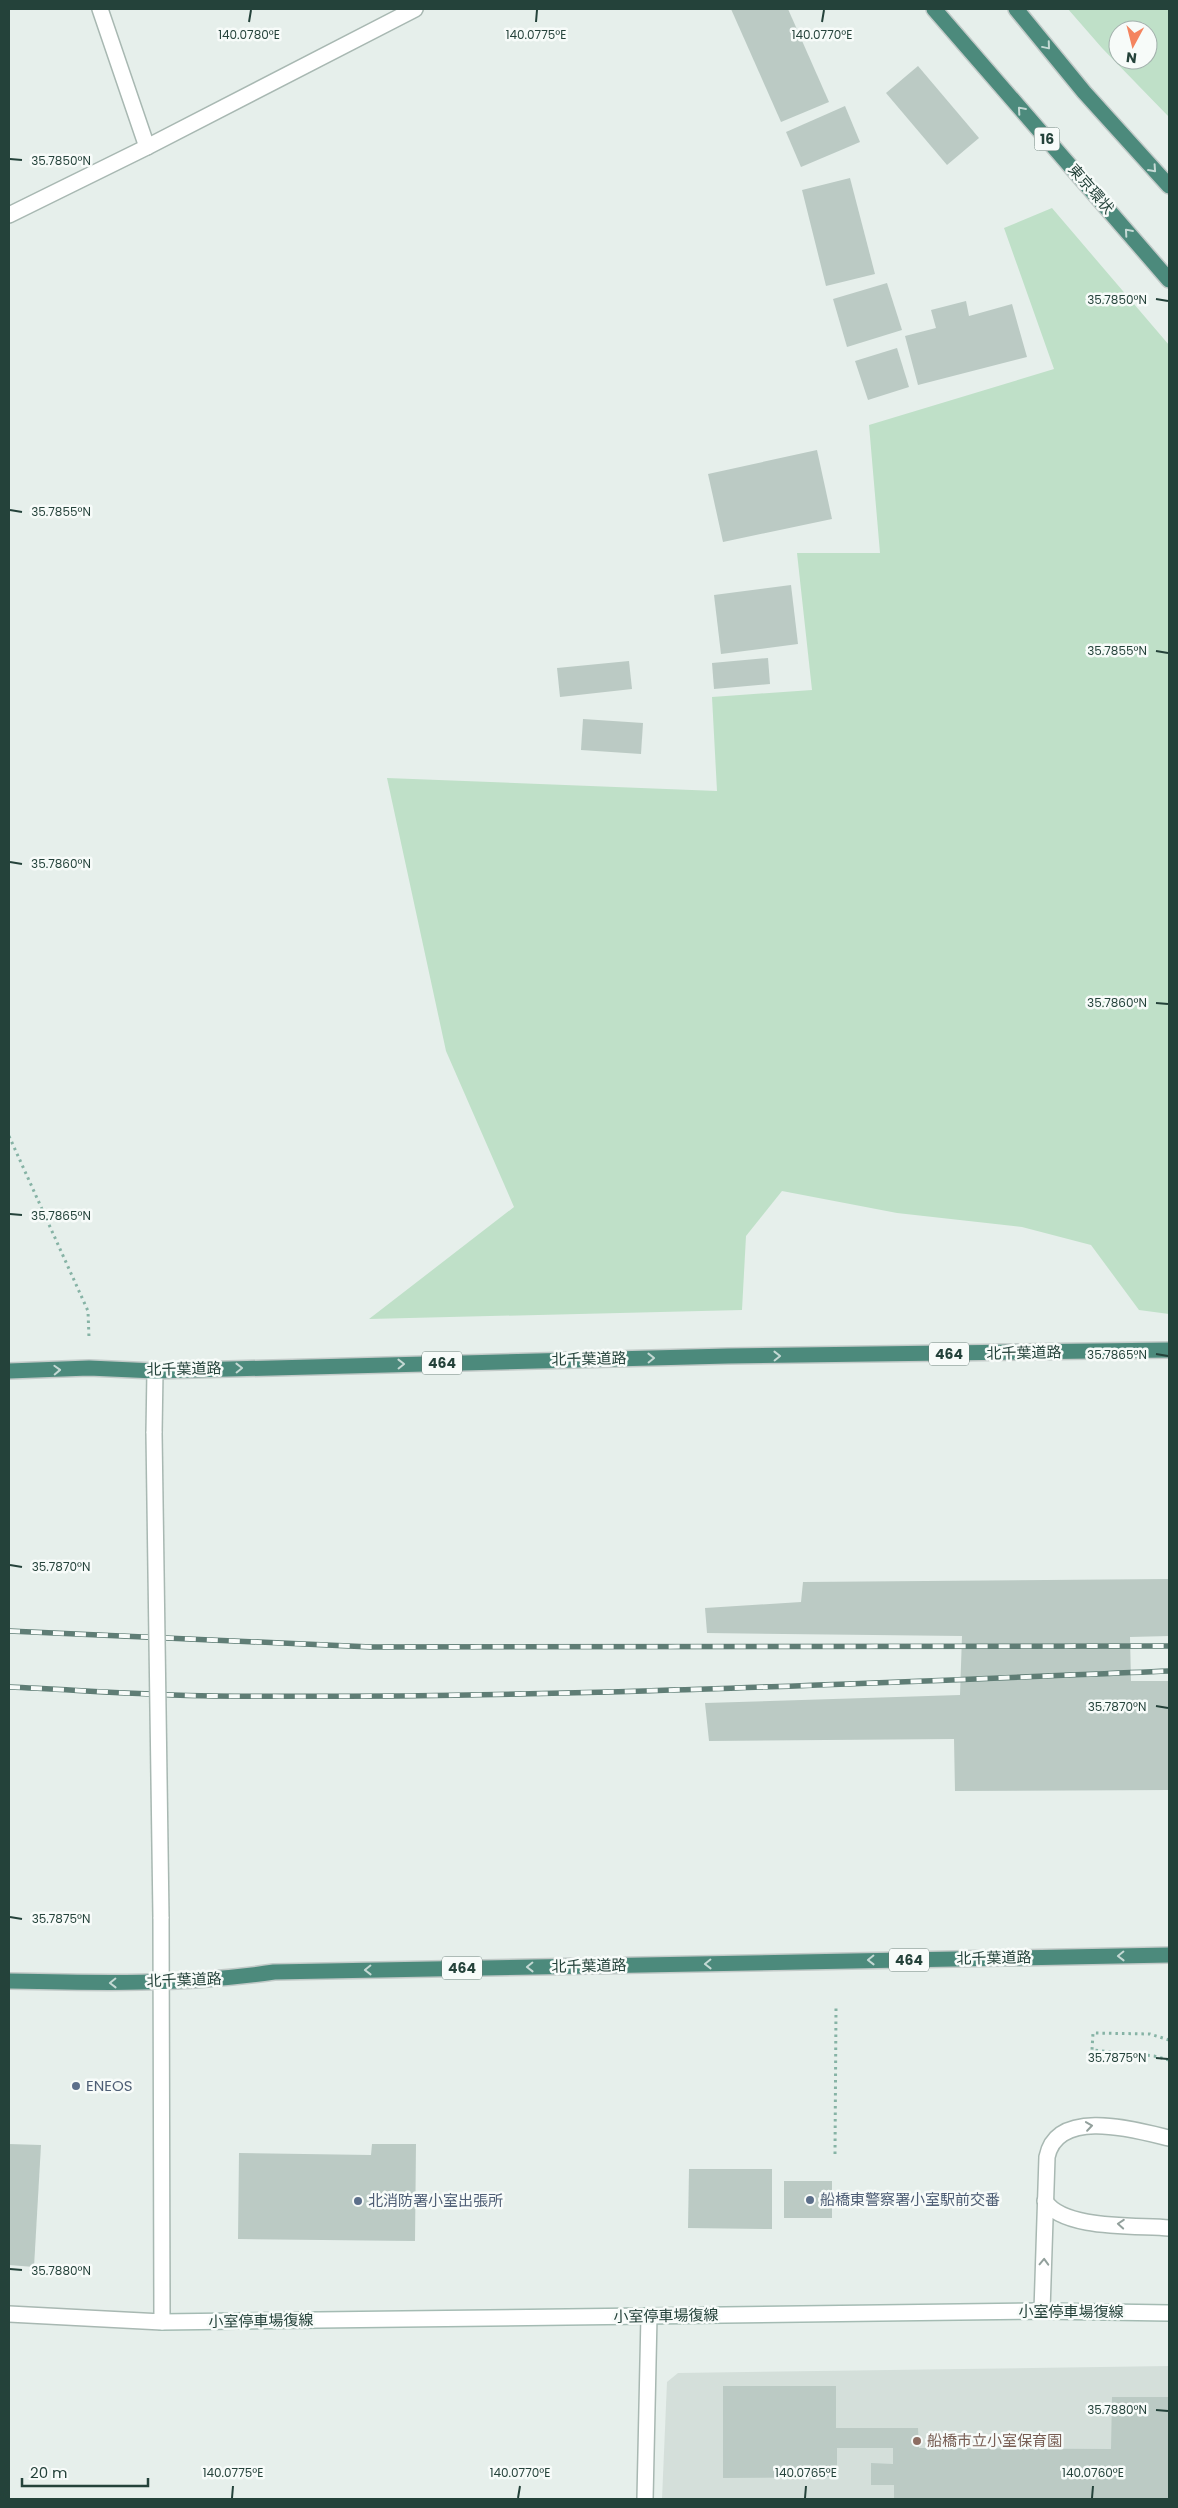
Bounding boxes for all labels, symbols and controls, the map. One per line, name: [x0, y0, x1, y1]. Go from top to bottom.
north arrow: [1108, 20, 1158, 70]
text: 140.0780°E: [218, 26, 280, 43]
text: 140.0775°E: [506, 26, 566, 43]
text: 140.0770°E: [792, 26, 852, 43]
one-way arrow: [1041, 41, 1050, 50]
text: N: [1125, 47, 1138, 68]
one-way arrow: [1018, 106, 1027, 115]
road number: 16: [1034, 128, 1060, 150]
text: 35.7850°N: [31, 152, 91, 169]
street label: 東京環状: [1064, 159, 1119, 218]
one-way arrow: [1148, 163, 1157, 172]
one-way arrow: [1125, 229, 1134, 238]
text: 35.7850°N: [1087, 291, 1147, 308]
text: 35.7855°N: [31, 503, 91, 520]
text: 35.7855°N: [1087, 642, 1147, 659]
text: 35.7860°N: [31, 855, 91, 872]
text: 35.7860°N: [1087, 994, 1147, 1011]
text: 35.7865°N: [31, 1207, 91, 1224]
street label: 北千葉道路: [986, 1341, 1062, 1364]
road number: 464: [929, 1342, 969, 1366]
text: 35.7865°N: [1087, 1346, 1147, 1363]
street label: 北千葉道路: [551, 1347, 627, 1370]
one-way arrow: [773, 1350, 781, 1361]
road number: 464: [422, 1352, 462, 1375]
one-way arrow: [648, 1353, 656, 1363]
street label: 北千葉道路: [146, 1357, 222, 1380]
one-way arrow: [398, 1359, 406, 1369]
one-way arrow: [236, 1363, 243, 1373]
one-way arrow: [54, 1364, 62, 1375]
text: 35.7870°N: [32, 1558, 90, 1575]
text: 35.7870°N: [1088, 1698, 1146, 1715]
text: 35.7875°N: [32, 1910, 90, 1927]
street label: 北千葉道路: [956, 1946, 1032, 1969]
road number: 464: [889, 1948, 929, 1972]
one-way arrow: [1116, 1950, 1124, 1961]
street label: 北千葉道路: [551, 1954, 627, 1977]
one-way arrow: [866, 1955, 874, 1966]
road number: 464: [442, 1956, 482, 1980]
one-way arrow: [704, 1958, 712, 1969]
one-way arrow: [526, 1962, 534, 1972]
one-way arrow: [364, 1965, 372, 1975]
street label: 北千葉道路: [146, 1968, 222, 1991]
one-way arrow: [109, 1977, 117, 1988]
text: 35.7875°N: [1088, 2049, 1146, 2066]
place label: ENEOS: [86, 2075, 133, 2096]
marker: ENEOS: [70, 2080, 82, 2092]
one-way arrow: [1085, 2122, 1093, 2132]
place label: 船橋東警察署小室駅前交番: [820, 2189, 1000, 2210]
place label: 北消防署小室出張所: [368, 2190, 503, 2211]
marker: 船橋東警察署小室駅前交番: [804, 2194, 816, 2206]
marker: 北消防署小室出張所: [352, 2195, 364, 2207]
one-way arrow: [1116, 2219, 1124, 2230]
one-way arrow: [1038, 2258, 1049, 2266]
text: 35.7880°N: [31, 2262, 91, 2279]
street label: 小室停車場復線: [1018, 2301, 1124, 2322]
street label: 小室停車場復線: [613, 2304, 719, 2327]
street label: 小室停車場復線: [208, 2309, 314, 2332]
text: 35.7880°N: [1087, 2401, 1147, 2418]
place label: 船橋市立小室保育園: [927, 2430, 1062, 2451]
marker: 船橋市立小室保育園: [911, 2435, 923, 2447]
scale bar: [22, 2456, 149, 2488]
text: 20 m: [30, 2462, 68, 2483]
text: 140.0775°E: [203, 2464, 263, 2481]
text: 140.0770°E: [490, 2464, 550, 2481]
text: 140.0765°E: [775, 2464, 837, 2481]
text: 140.0760°E: [1062, 2464, 1124, 2481]

